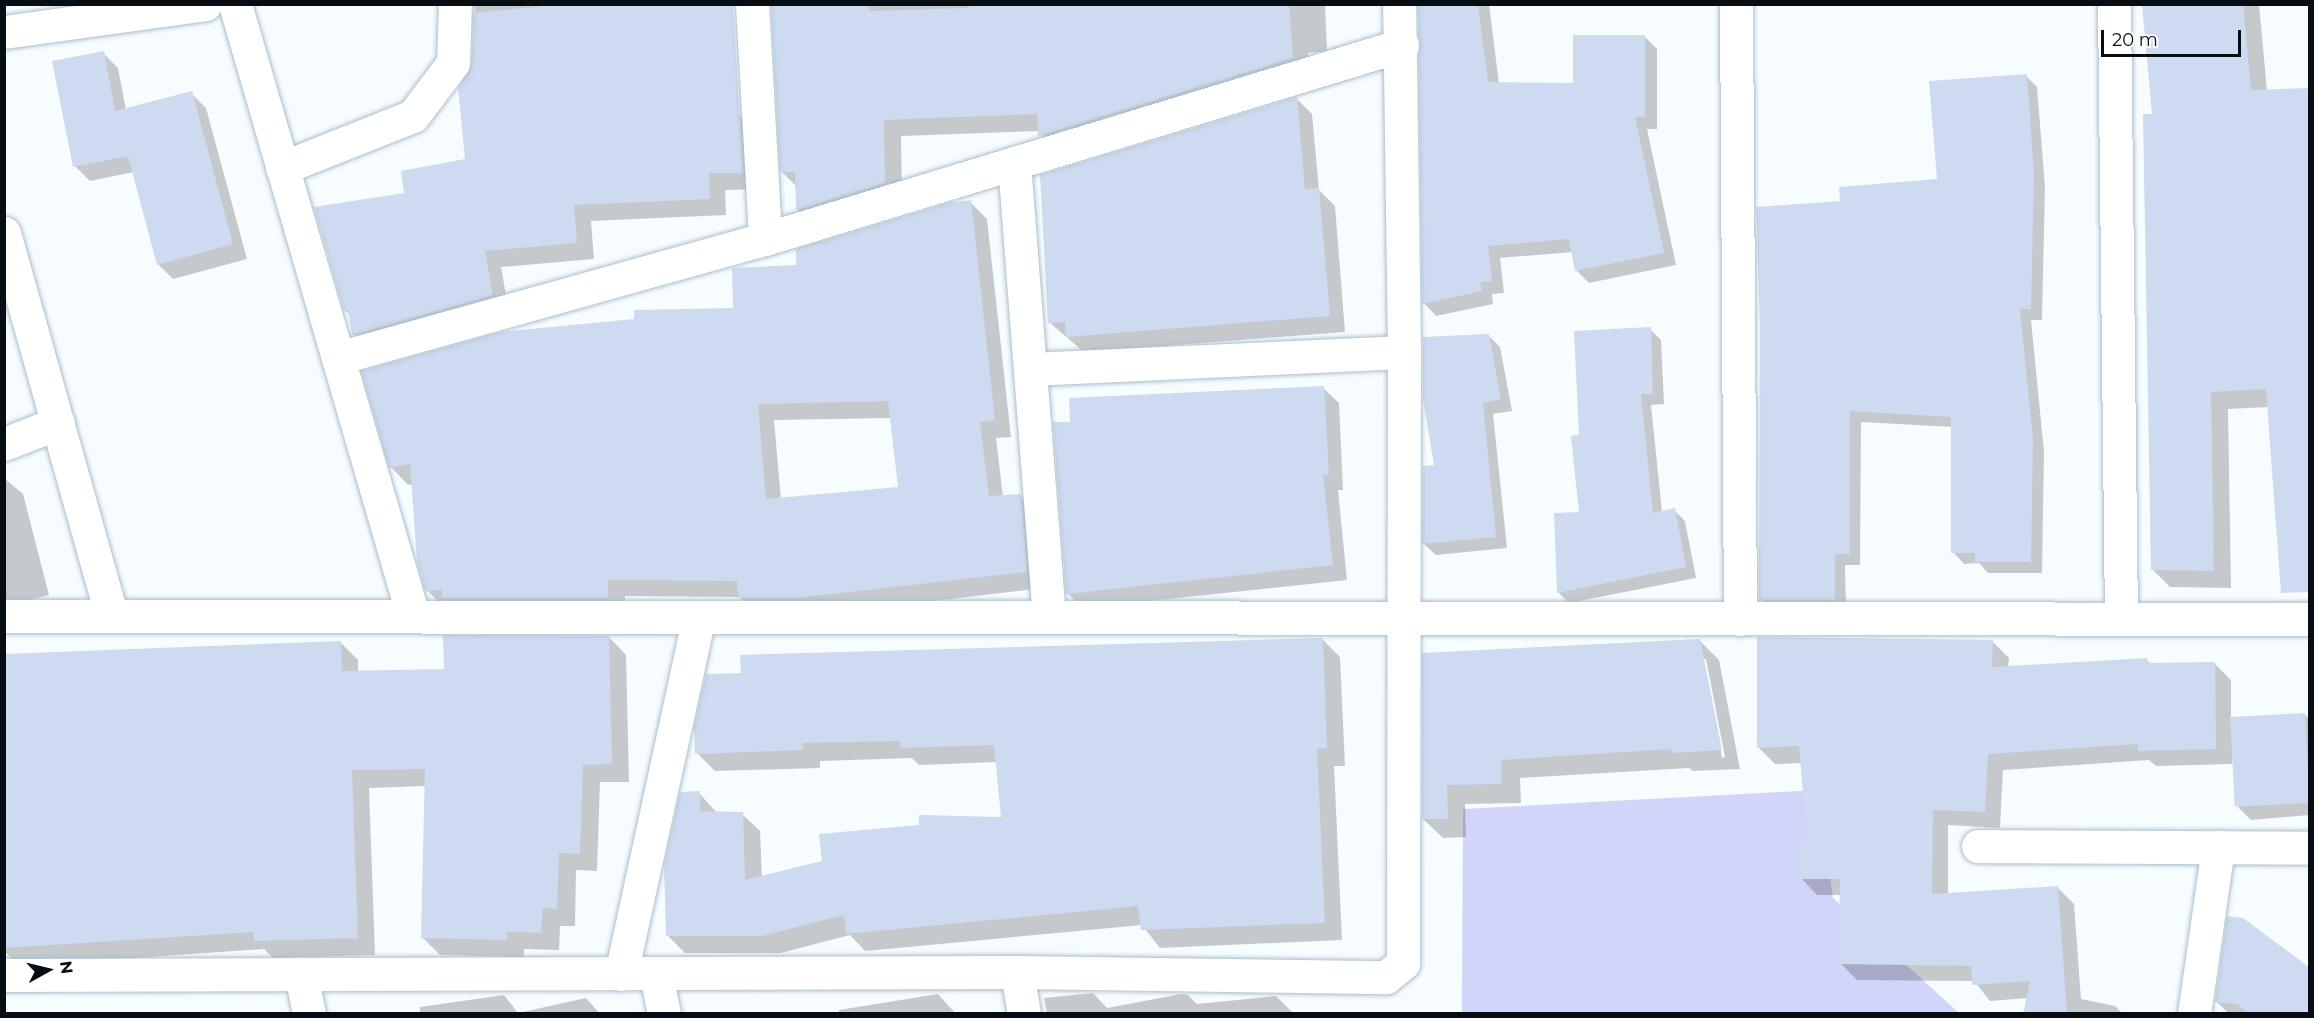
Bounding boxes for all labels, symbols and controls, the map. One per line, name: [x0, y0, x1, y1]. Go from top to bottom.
scale bar: [2104, 18, 2244, 56]
text: 20 m: [2112, 29, 2158, 51]
north arrow: [18, 940, 78, 1000]
text: N: [56, 960, 77, 975]

